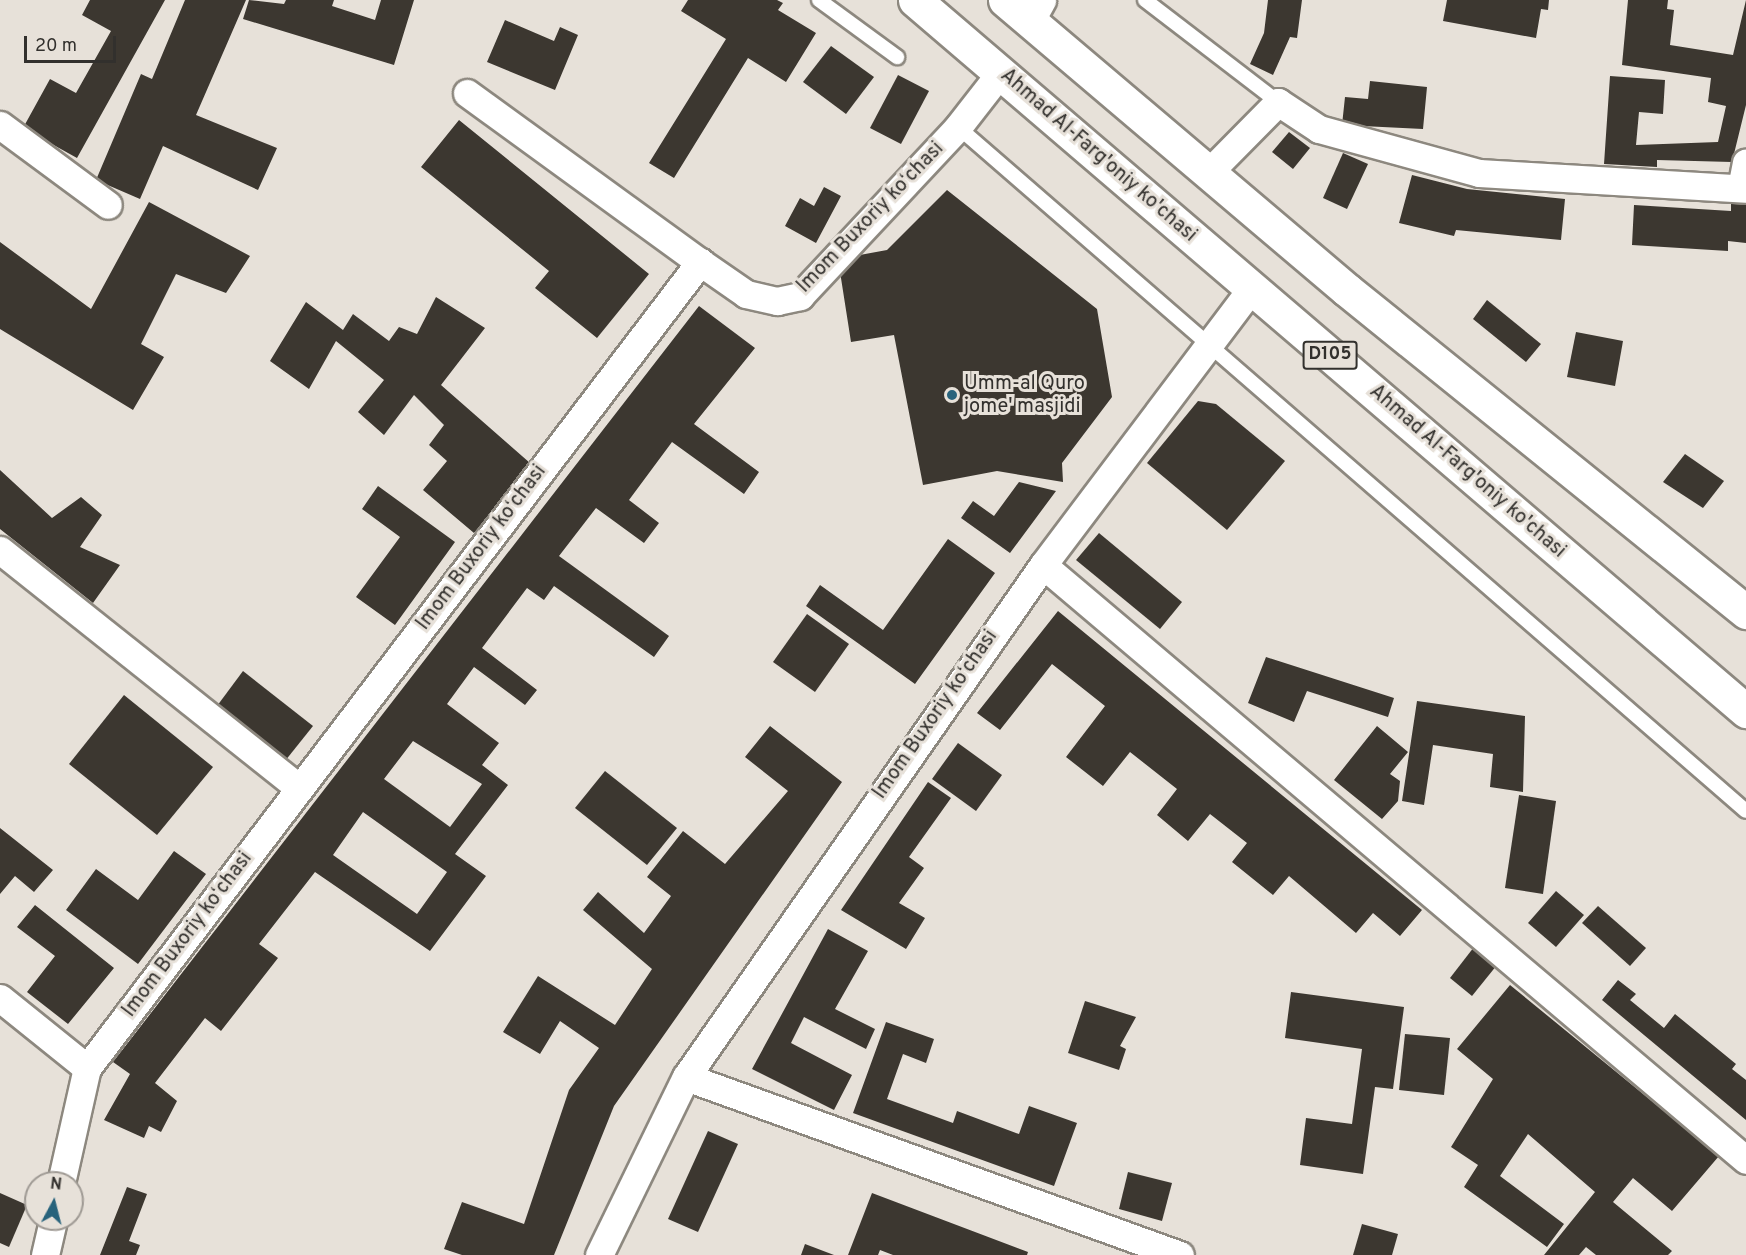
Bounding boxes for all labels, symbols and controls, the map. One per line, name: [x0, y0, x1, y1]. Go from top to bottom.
scale bar: [27, 24, 118, 62]
text: 20 m: [35, 35, 77, 58]
street label: Ahmad Al-Farg'oniy ko'chasi: [995, 64, 1201, 248]
street label: Imom Buxoriy koʻchasi: [793, 137, 949, 299]
road number: D105: [1302, 340, 1358, 370]
place label: Umm-al Quro jome' masjidi: [964, 372, 1085, 419]
street label: Ahmad Al-Farg'oniy ko'chasi: [1364, 380, 1570, 564]
marker: Umm-al Quro jome' masjidi: [945, 388, 959, 402]
street label: Imom Buxoriy koʻchasi: [412, 461, 552, 635]
street label: Imom Buxoriy koʻchasi: [869, 626, 1003, 804]
street label: Imom Buxoriy koʻchasi: [118, 848, 258, 1022]
north arrow: [24, 1171, 84, 1231]
text: N: [49, 1174, 63, 1196]

